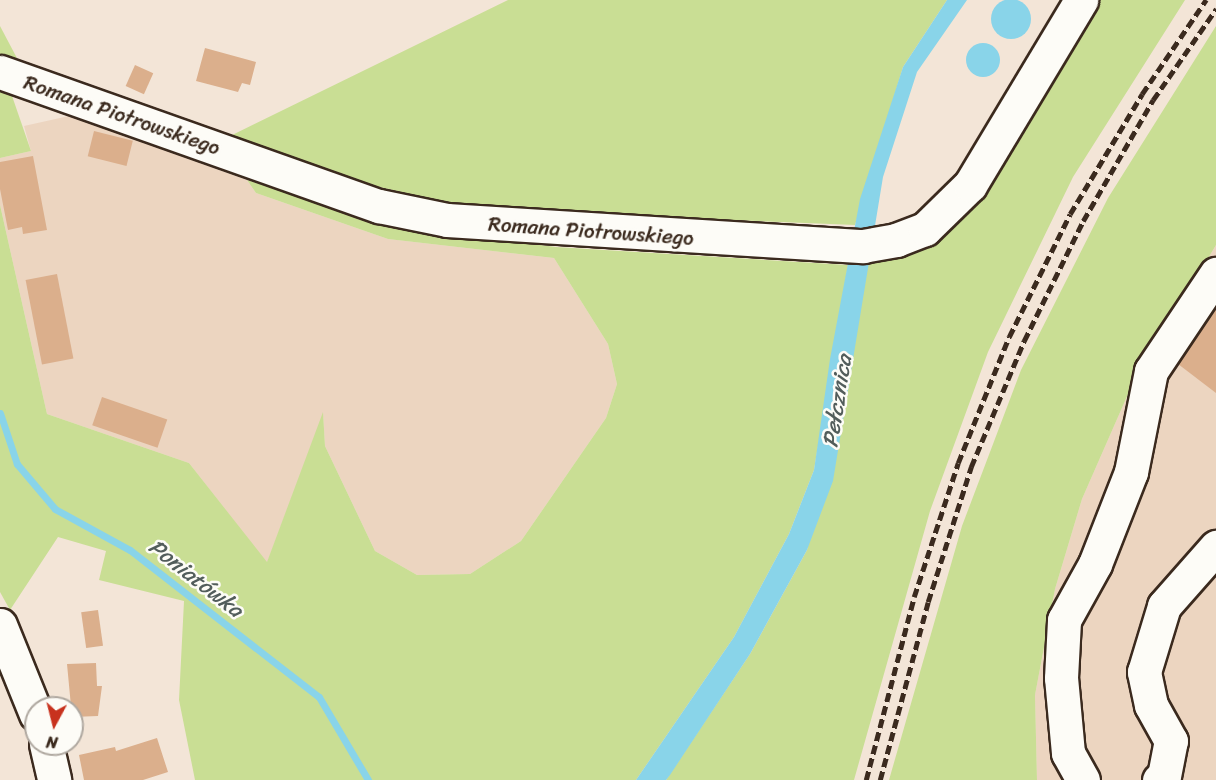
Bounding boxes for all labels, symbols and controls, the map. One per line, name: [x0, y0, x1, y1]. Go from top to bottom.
street label: Romana Piotrowskiego: [20, 69, 224, 161]
street label: Romana Piotrowskiego: [487, 211, 695, 251]
water label: Pełcznica: [817, 353, 857, 449]
water label: Poniatówka: [144, 533, 248, 623]
north arrow: [24, 696, 84, 756]
text: N: [45, 727, 59, 757]

